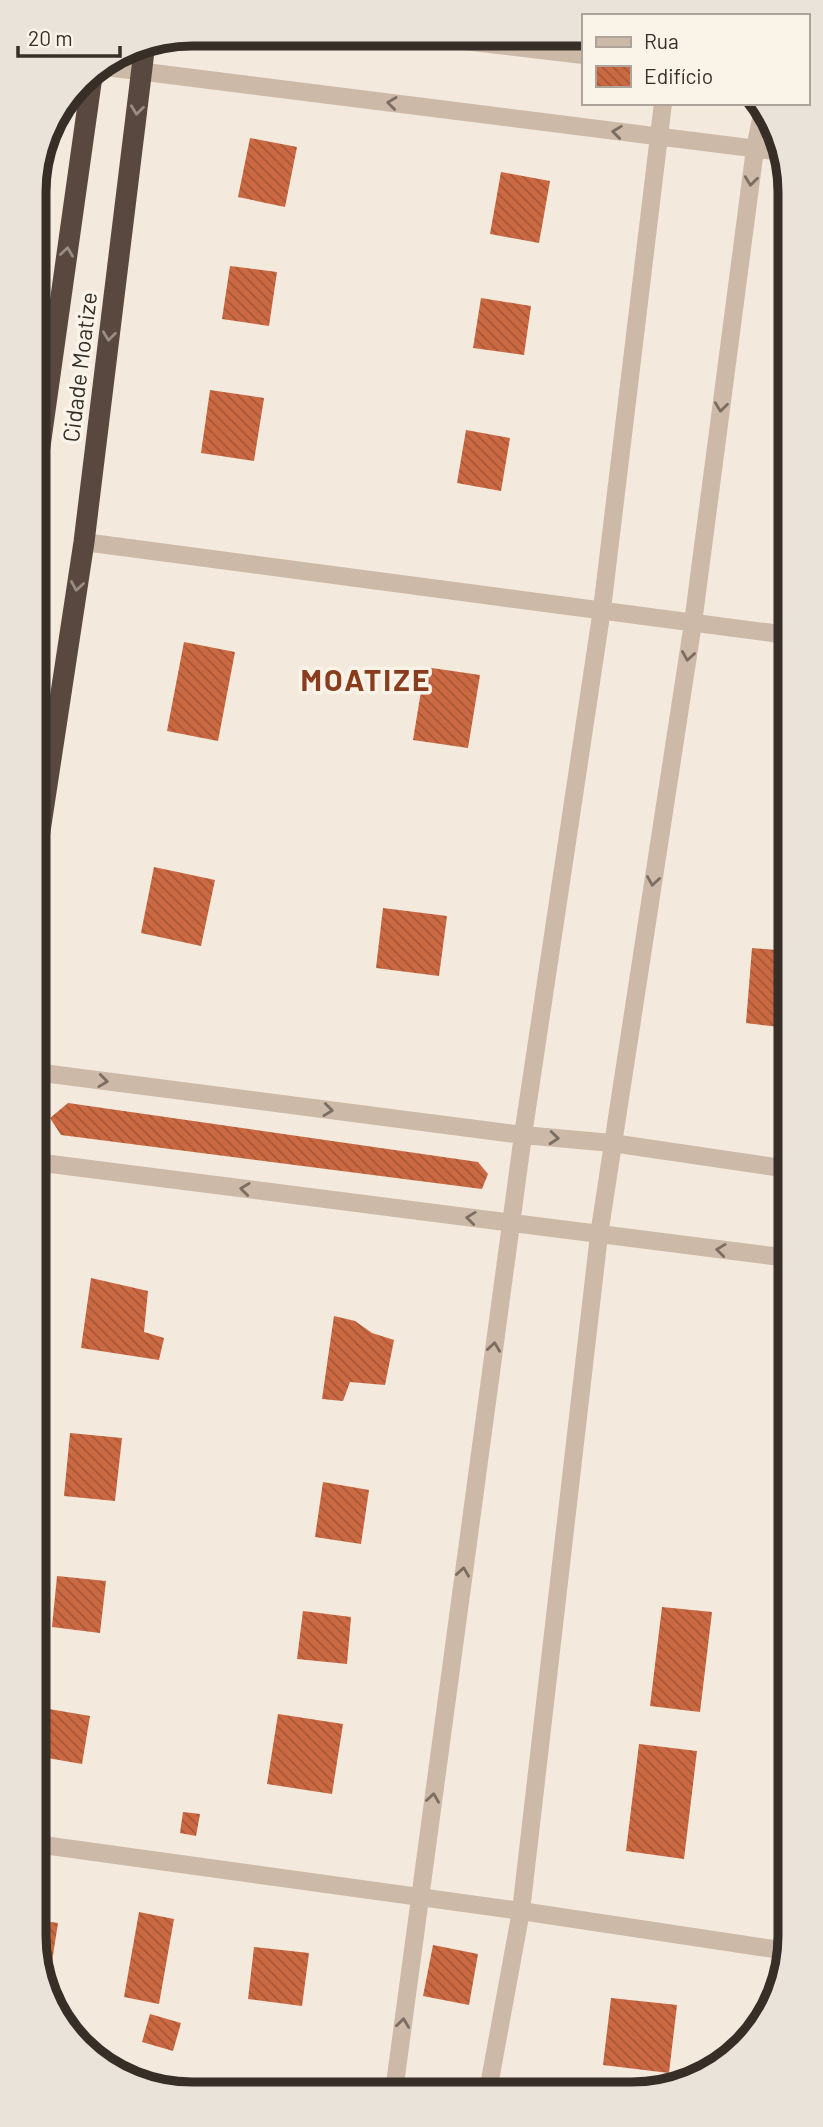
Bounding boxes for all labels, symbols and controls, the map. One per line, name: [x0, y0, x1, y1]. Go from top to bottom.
scale bar: [18, 14, 119, 58]
legend: [582, 14, 809, 105]
text: 20 m: [28, 25, 73, 50]
text: Rua: [644, 28, 679, 53]
text: Edifício: [644, 63, 713, 88]
one-way arrow: [386, 96, 397, 111]
one-way arrow: [129, 105, 144, 116]
one-way arrow: [611, 125, 623, 140]
one-way arrow: [743, 175, 758, 187]
one-way arrow: [60, 246, 75, 258]
street label: Cidade Moatize: [56, 290, 102, 444]
one-way arrow: [102, 330, 117, 342]
one-way arrow: [714, 401, 729, 413]
one-way arrow: [70, 580, 85, 592]
one-way arrow: [681, 651, 696, 662]
district label: MOATIZE: [301, 661, 431, 697]
one-way arrow: [646, 875, 661, 887]
one-way arrow: [97, 1073, 109, 1088]
one-way arrow: [322, 1102, 334, 1117]
one-way arrow: [549, 1130, 560, 1145]
one-way arrow: [239, 1181, 251, 1196]
one-way arrow: [465, 1210, 477, 1225]
one-way arrow: [715, 1242, 726, 1257]
one-way arrow: [486, 1341, 501, 1353]
one-way arrow: [456, 1566, 471, 1578]
one-way arrow: [425, 1792, 440, 1803]
one-way arrow: [395, 2017, 410, 2029]

